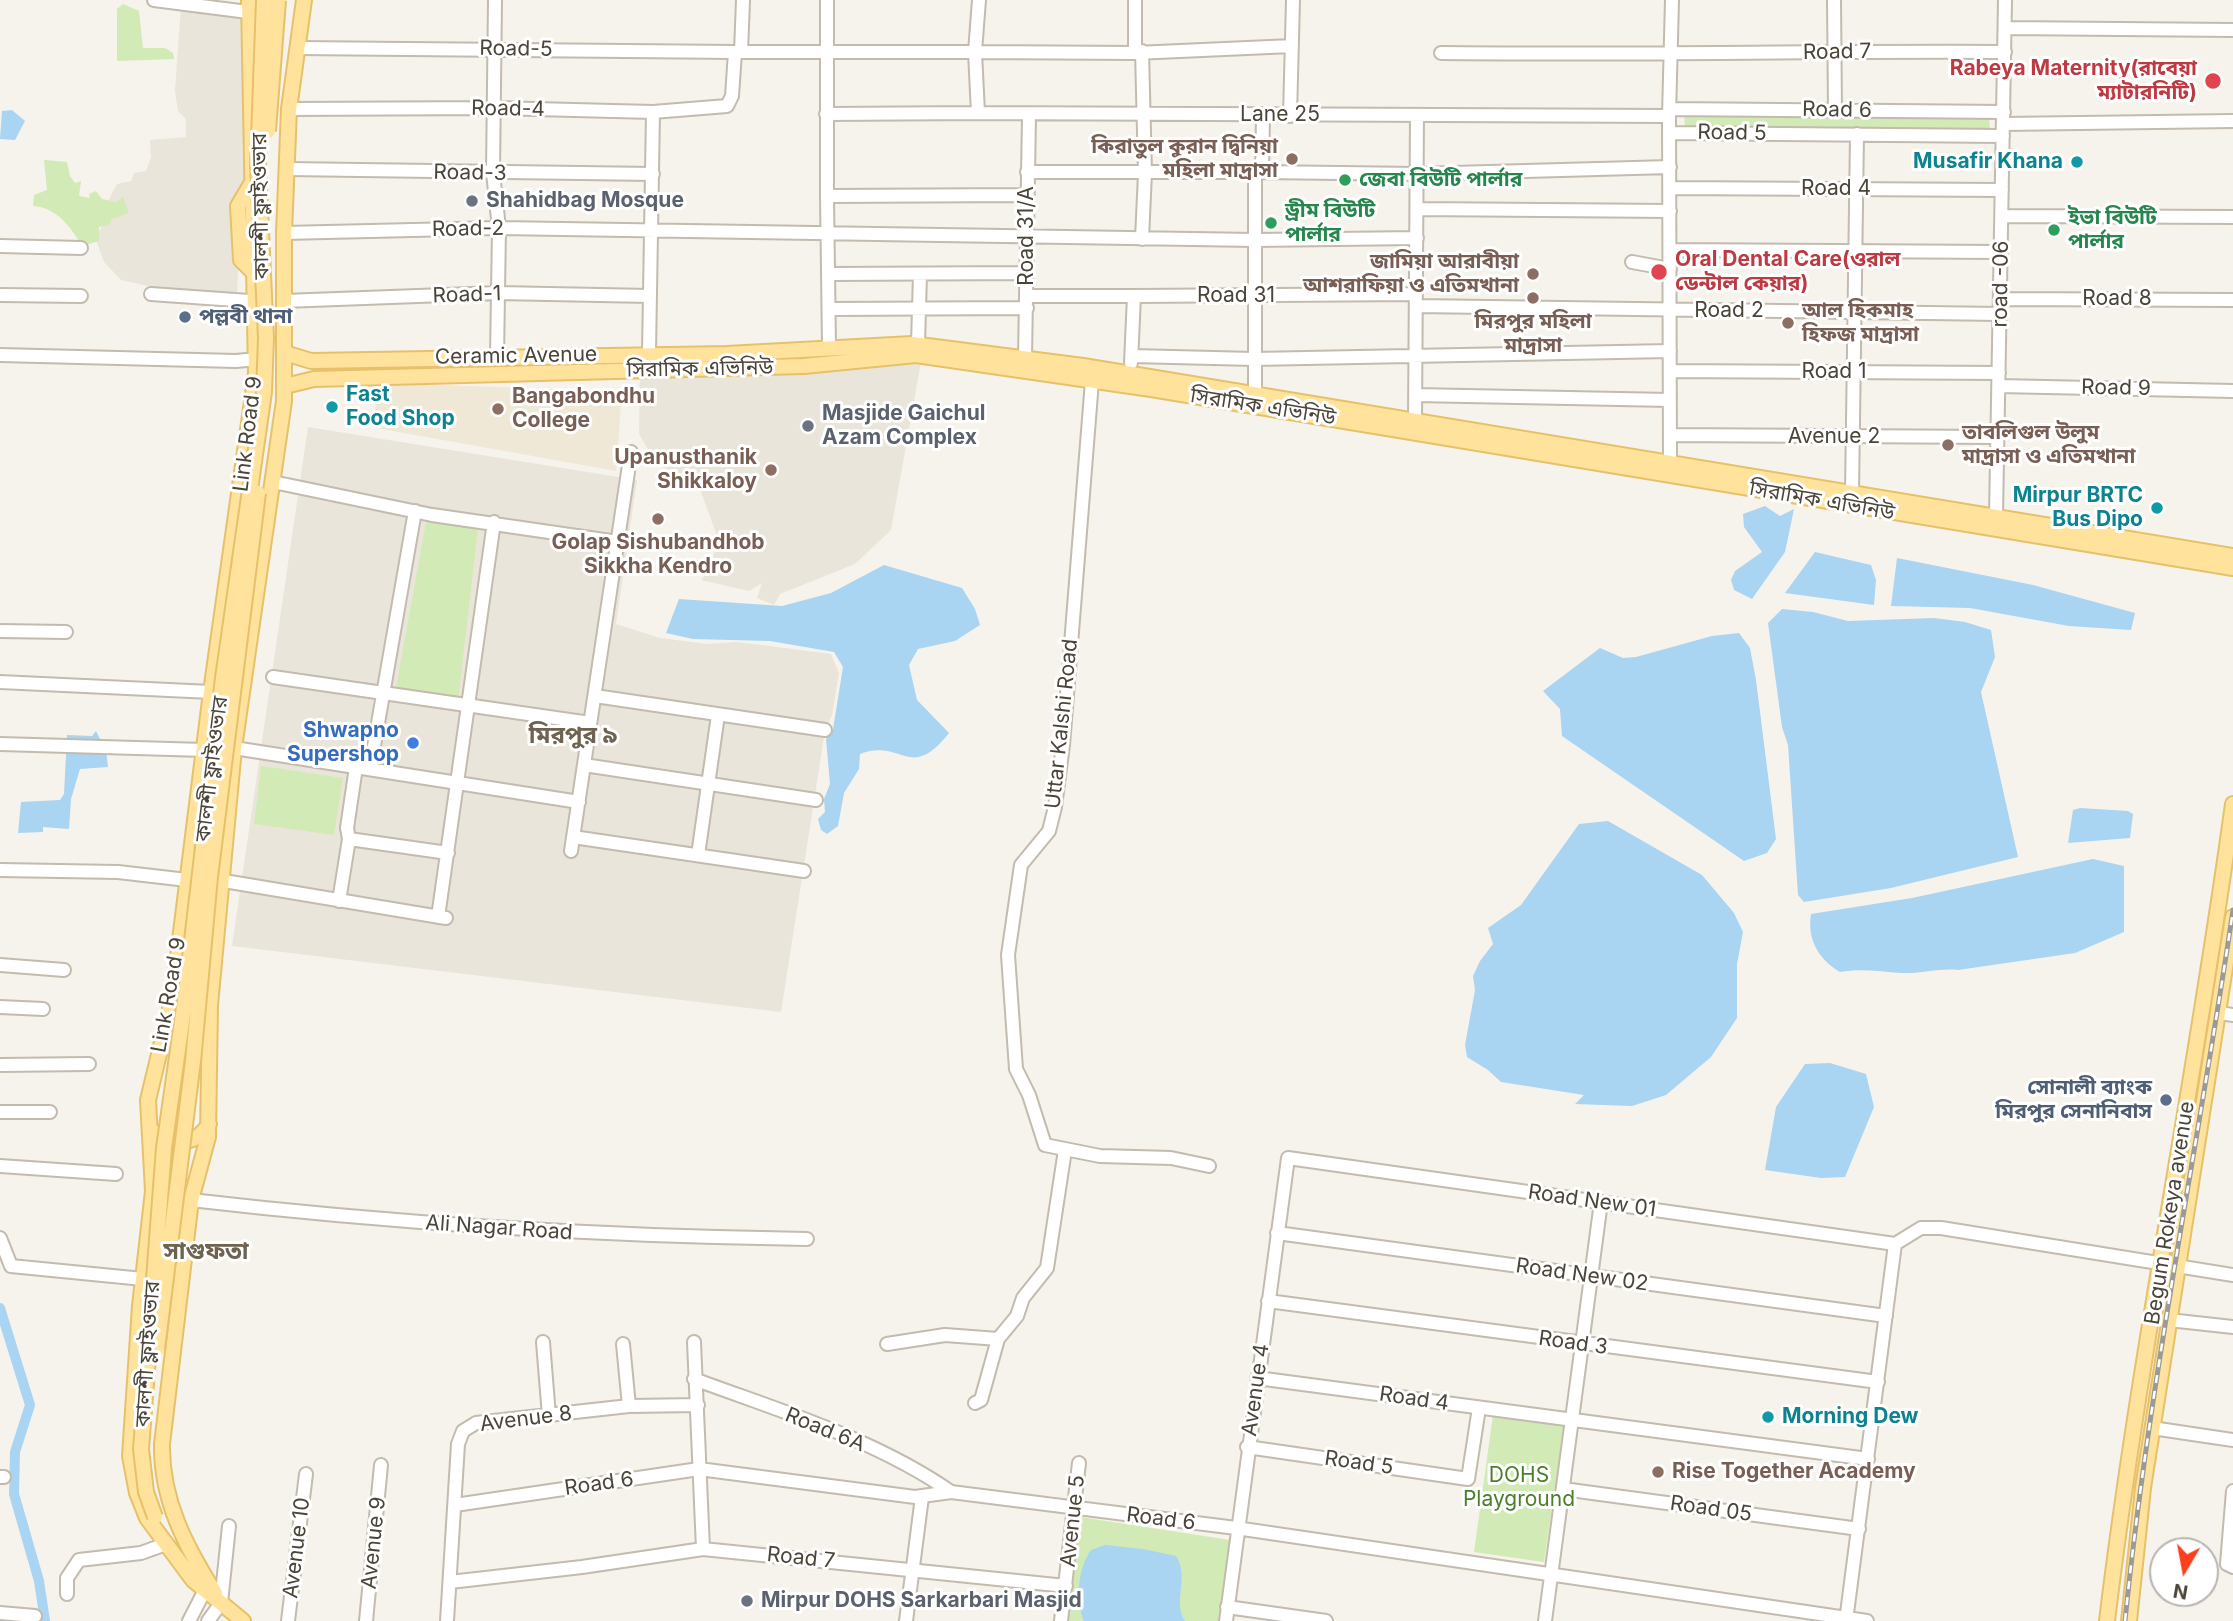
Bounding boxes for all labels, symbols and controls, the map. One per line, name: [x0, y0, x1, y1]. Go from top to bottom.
street label: Road-5: [479, 36, 553, 62]
street label: Road 7: [1803, 39, 1871, 65]
place label: Rabeya Maternity(রাবেয়া ম্যাটারনিটি): [1950, 56, 2197, 106]
marker: Rabeya Maternity(রাবেয়া ম্যাটারনিটি): [2203, 71, 2223, 91]
street label: Road-4: [471, 96, 545, 122]
street label: Road 6: [1802, 97, 1872, 123]
street label: Lane 25: [1240, 102, 1320, 128]
street label: Road 5: [1697, 120, 1767, 146]
street label: কালশী ফ্লাইওভার: [247, 133, 275, 279]
place label: কিরাতুল কুরান দ্বিনিয়া মহিলা মাদ্রাসা: [1091, 134, 1278, 184]
place label: Musafir Khana: [1913, 149, 2063, 175]
marker: কিরাতুল কুরান দ্বিনিয়া মহিলা মাদ্রাসা: [1284, 151, 1300, 167]
marker: Musafir Khana: [2069, 154, 2085, 170]
street label: Road-3: [433, 160, 507, 186]
place label: জেবা বিউটি পার্লার: [1359, 167, 1522, 193]
marker: জেবা বিউটি পার্লার: [1337, 172, 1353, 188]
street label: Road 4: [1801, 176, 1871, 202]
street label: Road 31/A: [1014, 186, 1040, 286]
place label: Shahidbag Mosque: [486, 188, 684, 214]
marker: Shahidbag Mosque: [464, 193, 480, 209]
place label: ড্রীম বিউটি পার্লার: [1285, 198, 1375, 248]
place label: ইভা বিউটি পার্লার: [2068, 205, 2157, 255]
marker: ড্রীম বিউটি পার্লার: [1263, 215, 1279, 231]
street label: Road-2: [432, 216, 504, 242]
marker: ইভা বিউটি পার্লার: [2046, 222, 2062, 238]
street label: road -06: [1988, 240, 2014, 328]
place label: Oral Dental Care(ওরাল ডেন্টাল কেয়ার): [1675, 247, 1900, 297]
place label: জামিয়া আরাবীয়া আশরাফিয়া ও এতিমখানা: [1303, 249, 1519, 299]
marker: Oral Dental Care(ওরাল ডেন্টাল কেয়ার): [1649, 262, 1669, 282]
marker: জামিয়া আরাবীয়া আশরাফিয়া ও এতিমখানা: [1525, 266, 1541, 282]
street label: Road-1: [432, 281, 502, 309]
street label: Road 31: [1197, 283, 1275, 309]
street label: Road 8: [2082, 286, 2152, 312]
marker: মিরপুর মহিলা মাদ্রাসা: [1525, 290, 1541, 306]
street label: Road 2: [1694, 298, 1764, 324]
place label: আল হিকমাহ হিফজ মাদ্রাসা: [1802, 298, 1919, 348]
place label: পল্লবী থানা: [199, 304, 292, 330]
marker: পল্লবী থানা: [177, 309, 193, 325]
place label: মিরপুর মহিলা মাদ্রাসা: [1474, 309, 1592, 359]
marker: আল হিকমাহ হিফজ মাদ্রাসা: [1780, 315, 1796, 331]
street label: Ceramic Avenue: [435, 342, 597, 370]
street label: সিরামিক এভিনিউ: [626, 355, 774, 383]
street label: Road 1: [1801, 359, 1867, 385]
street label: Link Road 9: [228, 375, 268, 493]
street label: Road 9: [2081, 375, 2151, 401]
place label: Fast Food Shop: [346, 382, 455, 432]
street label: সিরামিক এভিনিউ: [1188, 383, 1338, 431]
place label: Bangabondhu College: [512, 384, 655, 434]
marker: Fast Food Shop: [324, 399, 340, 415]
marker: Bangabondhu College: [490, 401, 506, 417]
place label: Masjide Gaichul Azam Complex: [822, 401, 985, 451]
marker: Masjide Gaichul Azam Complex: [800, 418, 816, 434]
place label: তাবলিগুল উলুম মাদ্রাসা ও এতিমখানা: [1962, 420, 2135, 470]
street label: Avenue 2: [1788, 424, 1880, 450]
marker: তাবলিগুল উলুম মাদ্রাসা ও এতিমখানা: [1940, 437, 1956, 453]
place label: Upanusthanik Shikkaloy: [614, 445, 757, 495]
marker: Upanusthanik Shikkaloy: [763, 462, 779, 478]
street label: সিরামিক এভিনিউ: [1747, 476, 1897, 526]
place label: Mirpur BRTC Bus Dipo: [2013, 483, 2143, 533]
marker: Mirpur BRTC Bus Dipo: [2149, 500, 2165, 516]
marker: Golap Sishubandhob Sikkha Kendro: [650, 511, 666, 527]
place label: Golap Sishubandhob Sikkha Kendro: [551, 530, 765, 580]
street label: Uttar Kalshi Road: [1041, 638, 1083, 810]
street label: কালশী ফ্লাইওভার: [191, 695, 233, 843]
place label: Shwapno Supershop: [287, 718, 399, 768]
district label: মিরপুর ৯: [529, 722, 617, 750]
marker: Shwapno Supershop: [405, 735, 421, 751]
street label: Link Road 9: [146, 936, 192, 1054]
place label: সোনালী ব্যাংক মিরপুর সেনানিবাস: [1995, 1075, 2152, 1125]
marker: সোনালী ব্যাংক মিরপুর সেনানিবাস: [2158, 1092, 2174, 1108]
street label: Begum Rokeya avenue: [2140, 1099, 2200, 1327]
street label: Road New 01: [1526, 1180, 1658, 1222]
street label: Ali Nagar Road: [425, 1210, 573, 1246]
district label: সাগুফতা: [163, 1238, 249, 1266]
street label: Road New 02: [1514, 1253, 1650, 1297]
street label: কালশী ফ্লাইওভার: [130, 1280, 166, 1428]
street label: Road 3: [1537, 1326, 1609, 1360]
street label: Avenue 4: [1237, 1342, 1275, 1438]
street label: Road 4: [1378, 1382, 1450, 1416]
street label: Avenue 8: [478, 1401, 574, 1437]
street label: Road 6A: [781, 1403, 869, 1457]
place label: Morning Dew: [1782, 1404, 1918, 1430]
marker: Morning Dew: [1760, 1409, 1776, 1425]
street label: Road 5: [1323, 1446, 1395, 1480]
place label: Rise Together Academy: [1672, 1459, 1916, 1485]
park label: DOHS Playground: [1463, 1463, 1575, 1513]
marker: Rise Together Academy: [1650, 1464, 1666, 1480]
street label: Road 6: [563, 1467, 635, 1501]
street label: Avenue 5: [1056, 1474, 1090, 1568]
street label: Road 05: [1668, 1491, 1754, 1527]
street label: Avenue 10: [278, 1496, 316, 1600]
street label: Avenue 9: [357, 1496, 391, 1590]
street label: Road 6: [1125, 1502, 1197, 1536]
north arrow: [2149, 1537, 2219, 1607]
street label: Road 7: [766, 1542, 836, 1574]
text: N: [2171, 1579, 2190, 1604]
place label: Mirpur DOHS Sarkarbari Masjid: [761, 1588, 1082, 1614]
marker: Mirpur DOHS Sarkarbari Masjid: [739, 1593, 755, 1609]

